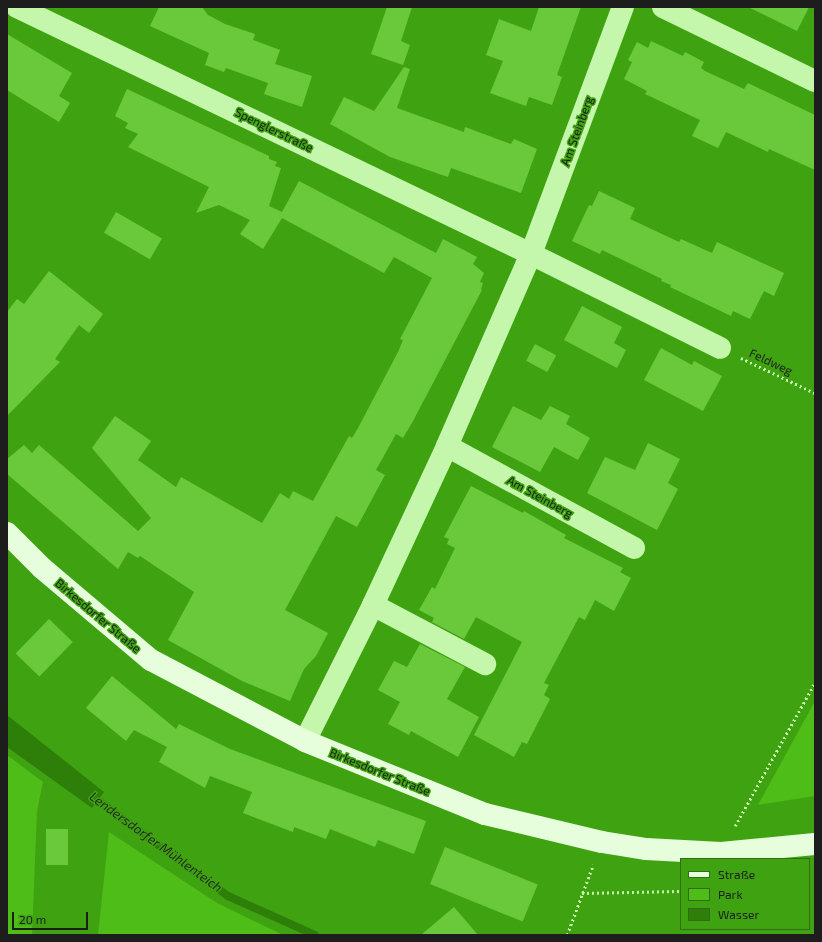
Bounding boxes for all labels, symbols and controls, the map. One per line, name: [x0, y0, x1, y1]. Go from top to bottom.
street label: Am Steinberg: [558, 94, 596, 168]
street label: Spenglerstraße: [233, 105, 315, 155]
street label: Feldweg: [747, 346, 795, 378]
street label: Am Steinberg: [505, 473, 575, 521]
street label: Birkesdorfer Straße: [52, 576, 144, 656]
street label: Birkesdorfer Straße: [327, 745, 433, 799]
water label: Lendersdorfer Mühlenteich: [86, 789, 226, 895]
legend: [680, 858, 810, 930]
text: Straße: [718, 867, 755, 881]
text: Park: [718, 887, 743, 901]
scale bar: [14, 904, 90, 930]
text: Wasser: [718, 907, 759, 921]
text: 20 m: [19, 912, 46, 926]

